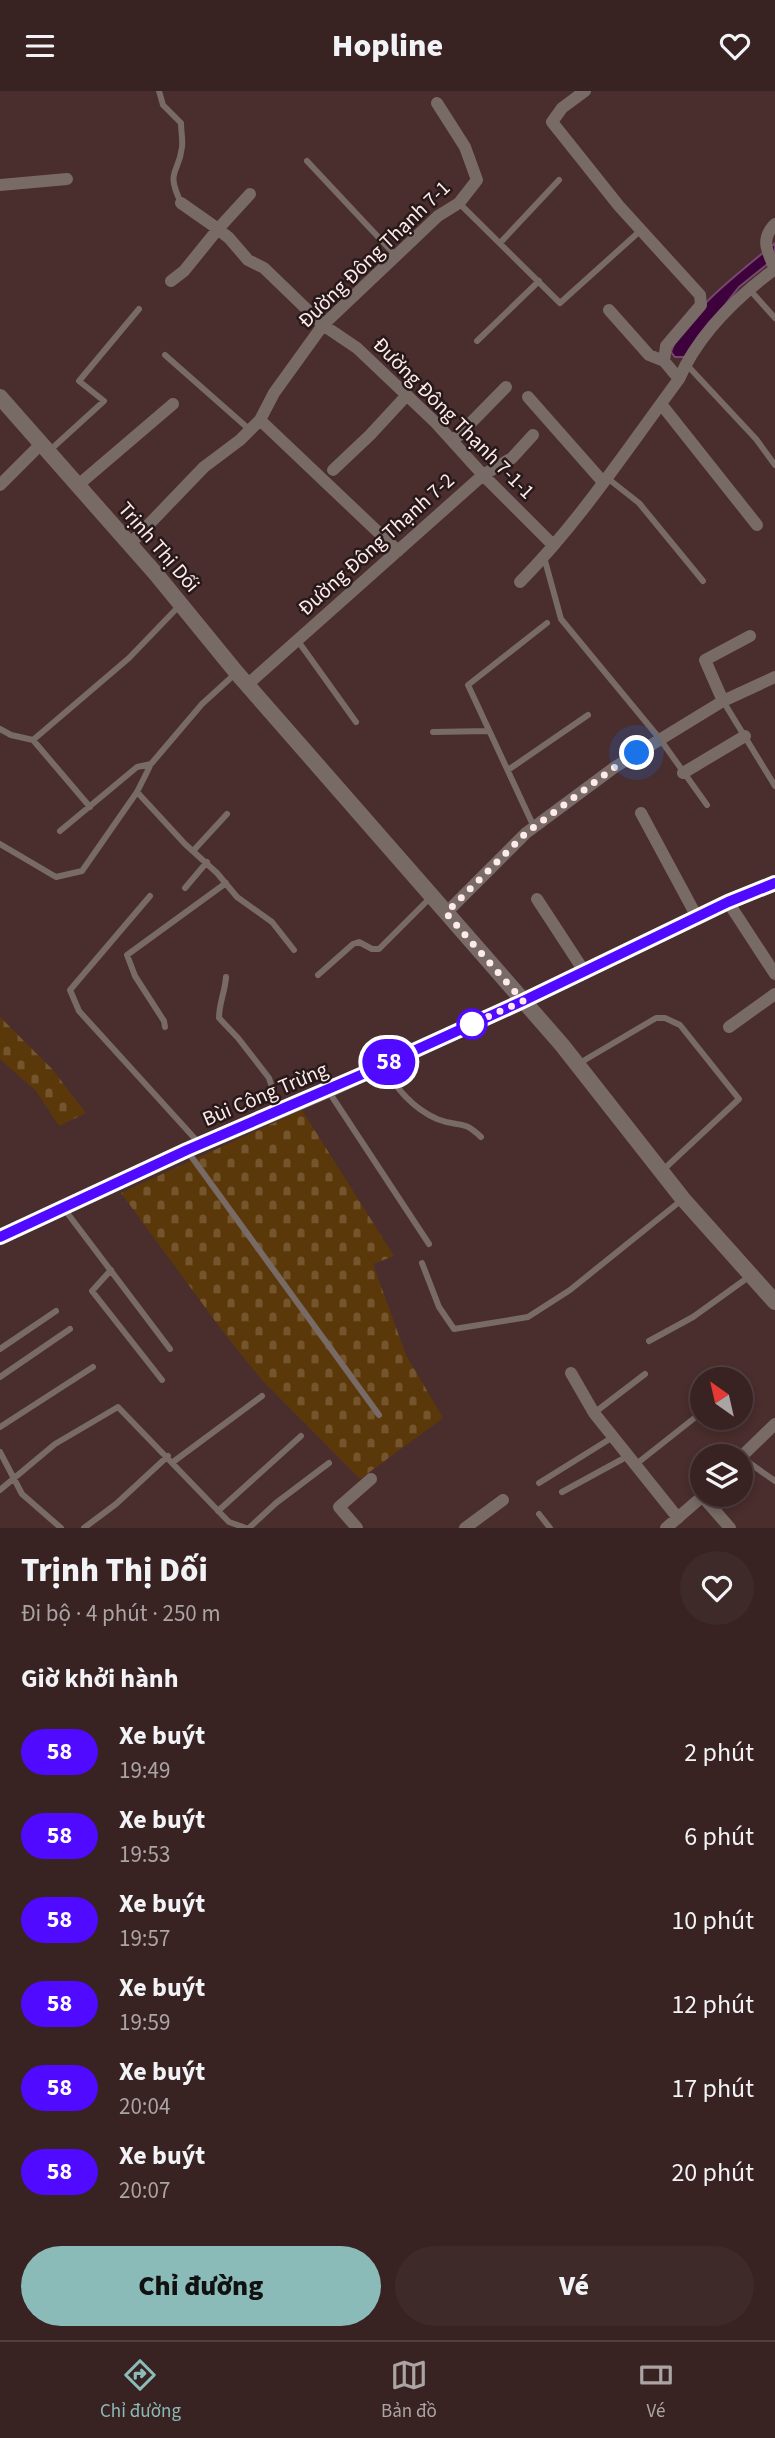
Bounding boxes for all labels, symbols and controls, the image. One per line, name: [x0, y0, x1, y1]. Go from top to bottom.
text: Hopline: [332, 23, 443, 69]
icon: menu: [21, 27, 59, 65]
icon: heart: [716, 27, 754, 65]
street label: Đường Đông Thạnh 7-1: [291, 173, 457, 335]
street label: Đường Đông Thạnh 7-1-1: [366, 330, 542, 506]
street label: Đường Đông Thạnh 7-2: [291, 466, 461, 622]
street label: Trịnh Thị Dối: [111, 495, 207, 599]
your location: [619, 735, 654, 770]
unlabelled marker: [457, 1009, 487, 1039]
line badge: 58: [358, 1039, 420, 1085]
text: 58: [376, 1044, 402, 1079]
street label: Bùi Công Trừng: [198, 1054, 333, 1134]
north arrow: [690, 1367, 752, 1430]
map controls: [690, 1367, 753, 1507]
button: layers: [690, 1444, 753, 1507]
text: Trịnh Thị Dối: [21, 1547, 208, 1594]
button: heart: [680, 1551, 754, 1625]
text: Đi bộ · 4 phút · 250 m: [21, 1597, 220, 1630]
text: Giờ khởi hành: [21, 1660, 179, 1697]
text: Xe buýt: [119, 1717, 205, 1754]
text: 58: [47, 1734, 72, 1769]
text: 2 phút: [684, 1734, 754, 1771]
text: 19:49: [119, 1754, 170, 1787]
text: Xe buýt: [119, 1801, 205, 1838]
text: 58: [47, 1818, 72, 1853]
text: 6 phút: [684, 1818, 754, 1855]
text: 19:53: [119, 1838, 170, 1871]
text: Xe buýt: [119, 1885, 205, 1922]
text: 58: [47, 1902, 72, 1937]
text: 10 phút: [671, 1902, 754, 1939]
text: 19:57: [119, 1922, 170, 1955]
text: Xe buýt: [119, 1969, 205, 2006]
text: 58: [47, 1986, 72, 2021]
text: 12 phút: [671, 1986, 754, 2023]
text: 19:59: [119, 2006, 170, 2039]
text: Xe buýt: [119, 2053, 205, 2090]
text: 58: [47, 2070, 72, 2105]
text: 17 phút: [671, 2070, 754, 2107]
text: 20:04: [119, 2090, 170, 2123]
text: Xe buýt: [119, 2137, 205, 2174]
text: 58: [47, 2154, 72, 2189]
text: 20 phút: [671, 2154, 754, 2191]
text: 20:07: [119, 2174, 170, 2207]
button: Chỉ đường: [21, 2246, 381, 2326]
button: Vé: [395, 2246, 754, 2326]
tab: Chỉ đường: [100, 2356, 181, 2425]
tab: Bản đồ: [381, 2356, 437, 2425]
tab: Vé: [637, 2356, 675, 2425]

